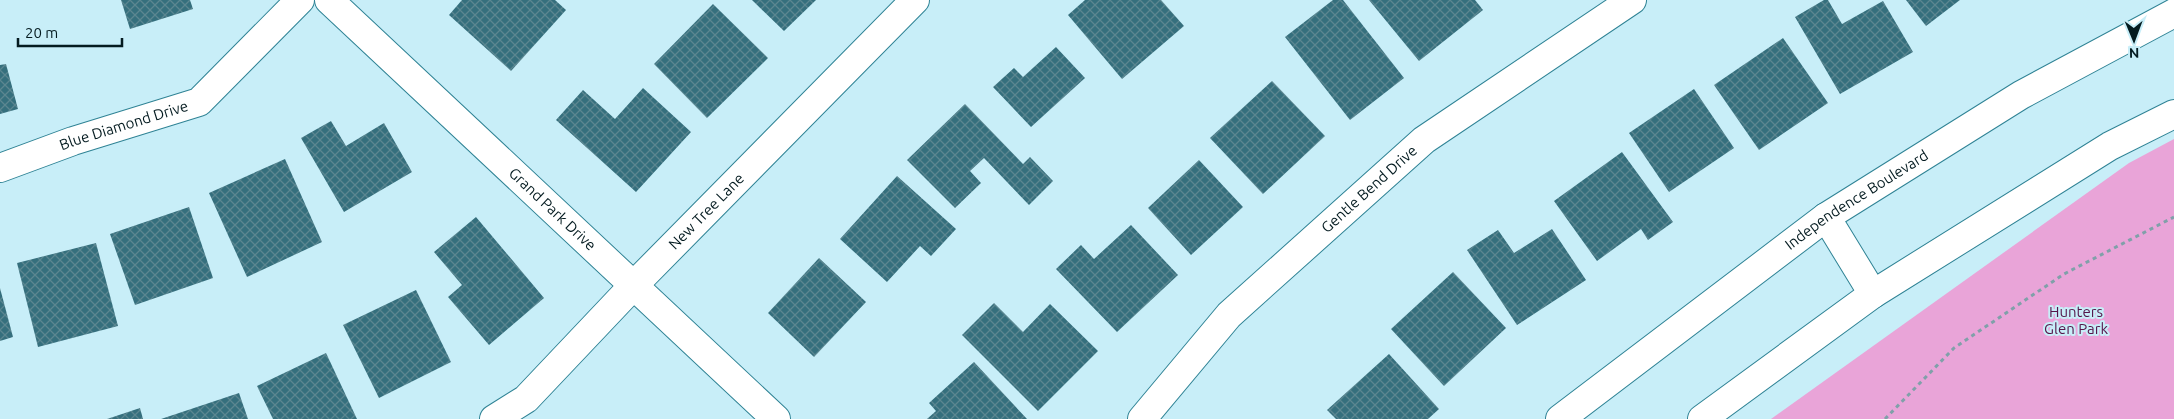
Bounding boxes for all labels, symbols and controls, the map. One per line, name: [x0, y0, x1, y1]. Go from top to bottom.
scale bar: [18, 15, 121, 47]
north arrow: [2109, 15, 2159, 65]
text: 20 m: [25, 24, 58, 41]
text: N: [2129, 45, 2140, 61]
street label: Blue Diamond Drive: [57, 97, 190, 153]
street label: Gentle Bend Drive: [1318, 142, 1420, 236]
street label: Independence Boulevard: [1782, 146, 1931, 253]
street label: Grand Park Drive: [506, 164, 600, 254]
street label: New Tree Lane: [665, 170, 747, 253]
park label: Hunters Glen Park: [2044, 303, 2108, 337]

